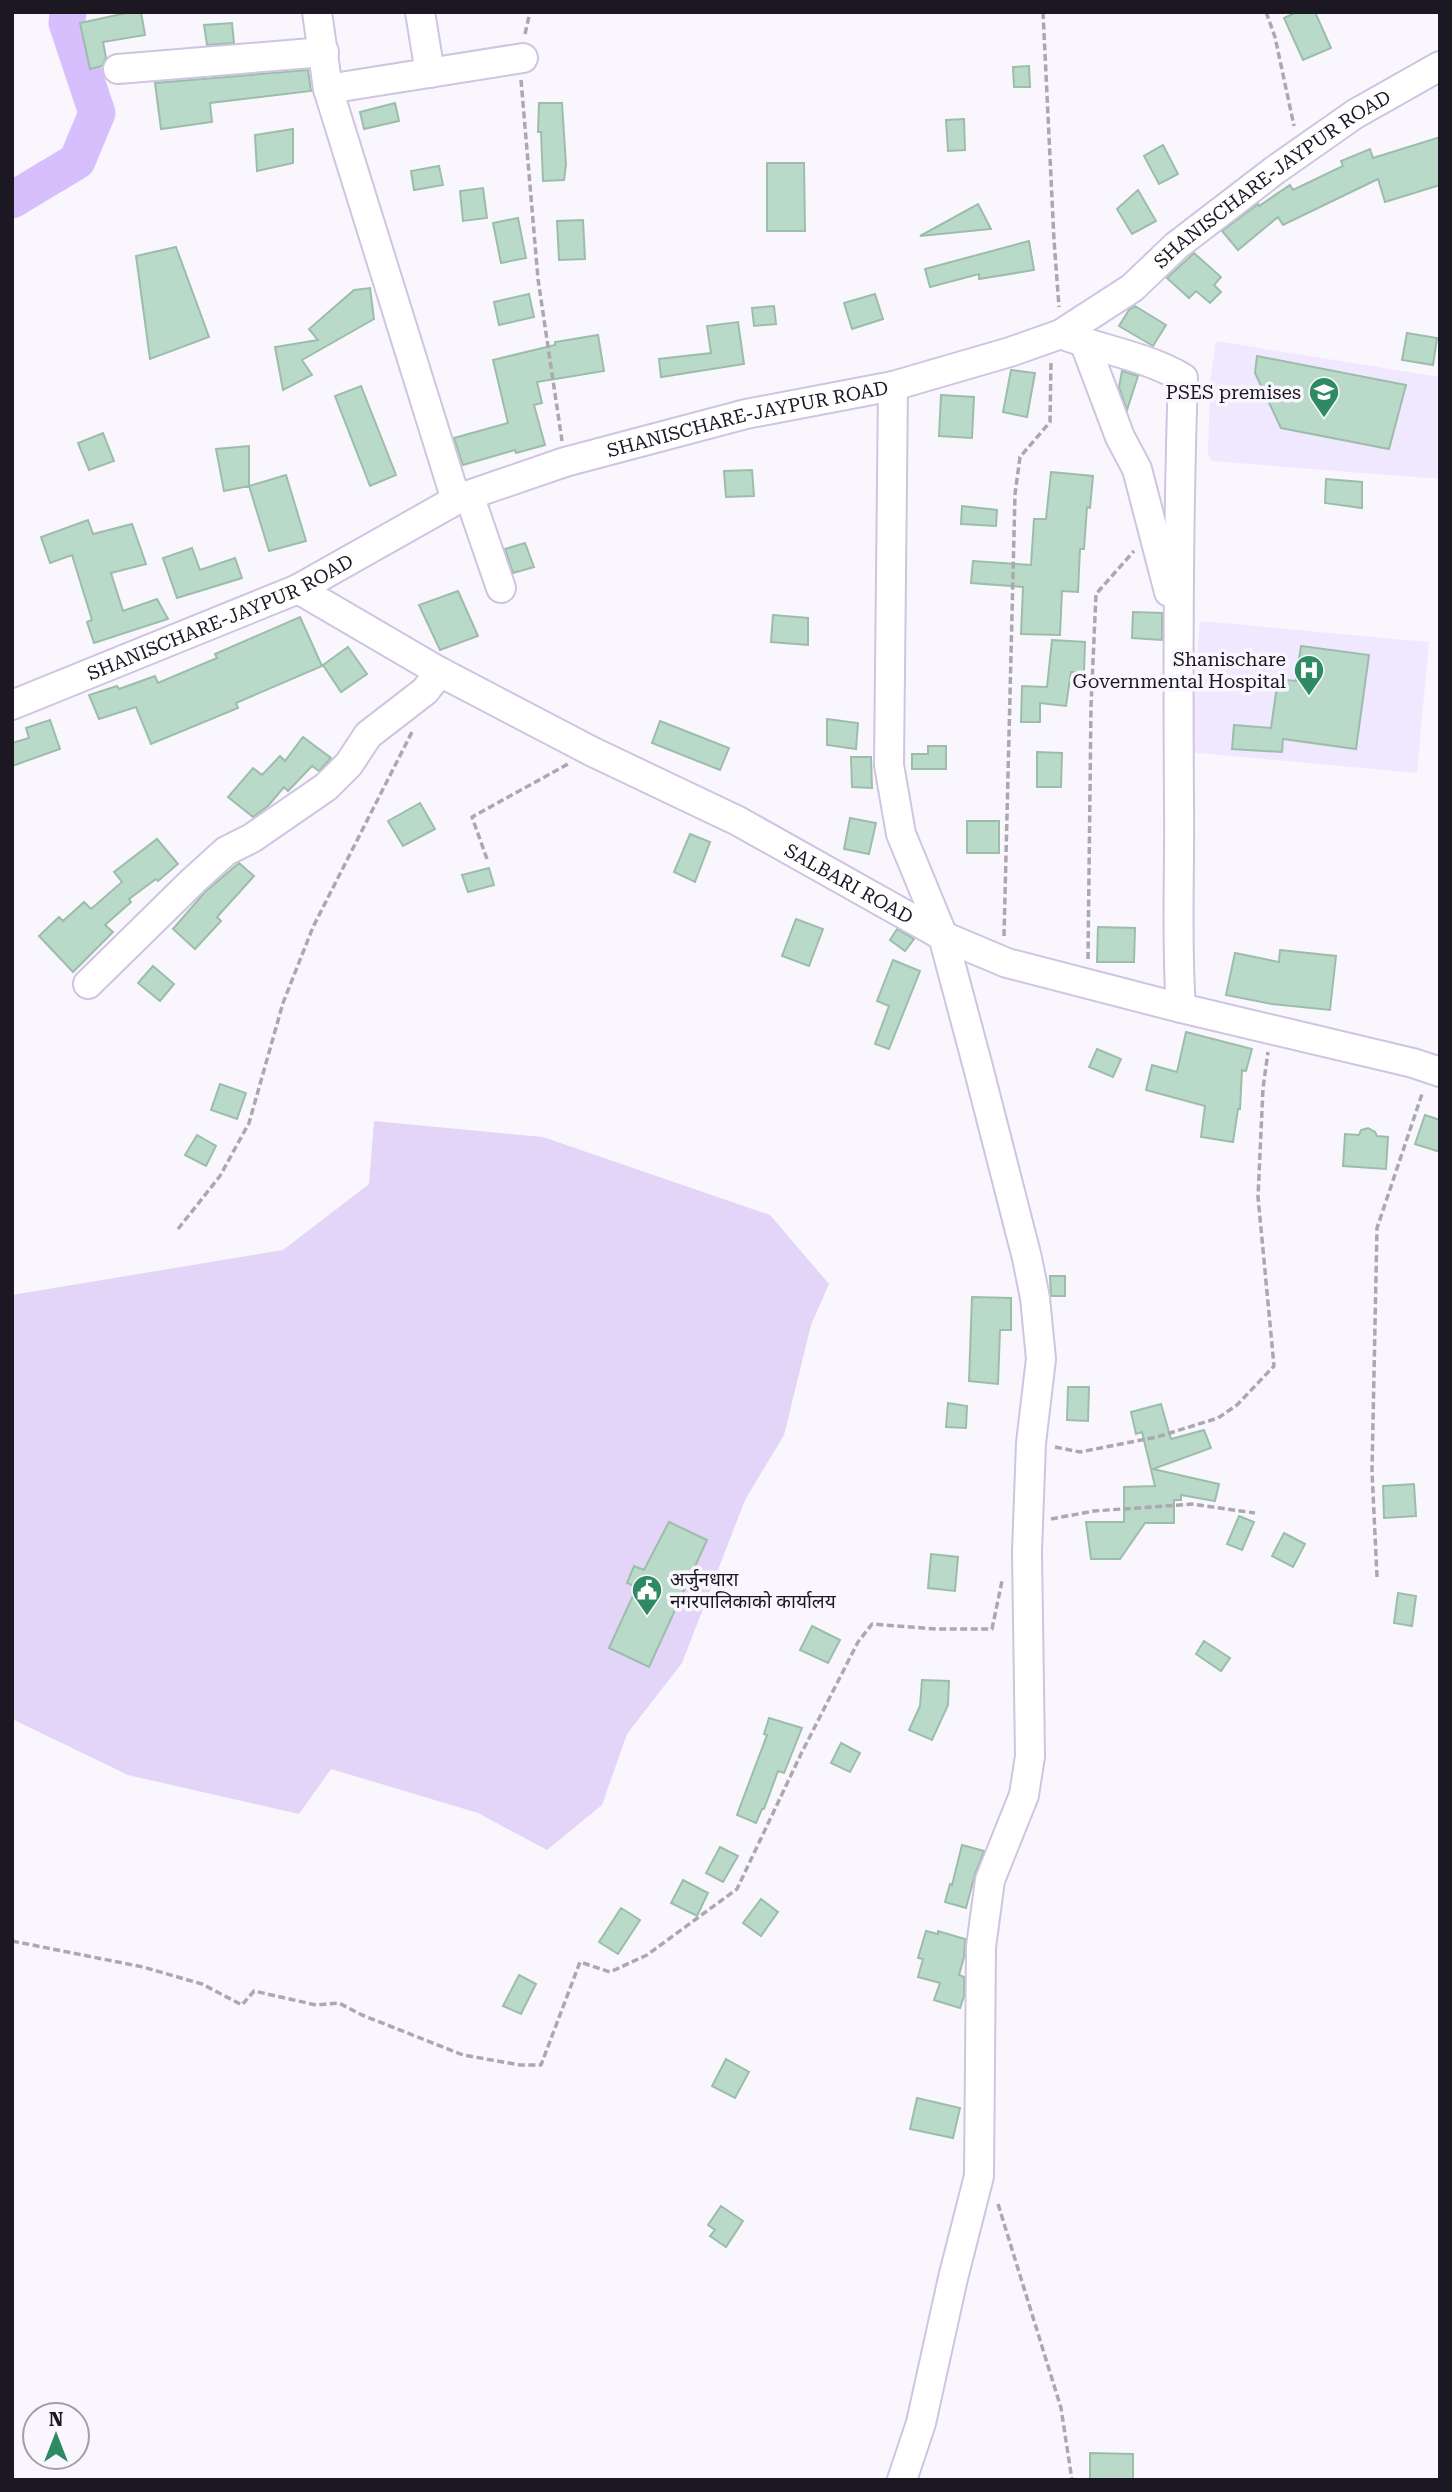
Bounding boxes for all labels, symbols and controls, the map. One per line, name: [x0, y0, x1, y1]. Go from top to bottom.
street label: SHANISCHARE-JAYPUR ROAD: [1149, 85, 1395, 273]
school or university icon: PSES premises: [1307, 375, 1341, 419]
street label: SHANISCHARE-JAYPUR ROAD: [604, 376, 890, 462]
place label: PSES premises: [1166, 381, 1301, 404]
street label: SHANISCHARE-JAYPUR ROAD: [84, 549, 357, 685]
place label: Shanischare Governmental Hospital: [1073, 648, 1286, 693]
hospital icon: Shanischare Governmental Hospital: [1292, 653, 1326, 697]
street label: SALBARI ROAD: [781, 839, 917, 929]
place label: अर्जुनधारा नगरपालिकाको कार्यालय: [670, 1568, 837, 1613]
public building icon: अर्जुनधारा नगरपालिकाको कार्यालय: [630, 1573, 664, 1617]
north arrow: [21, 2401, 91, 2471]
text: N: [49, 2408, 64, 2431]

